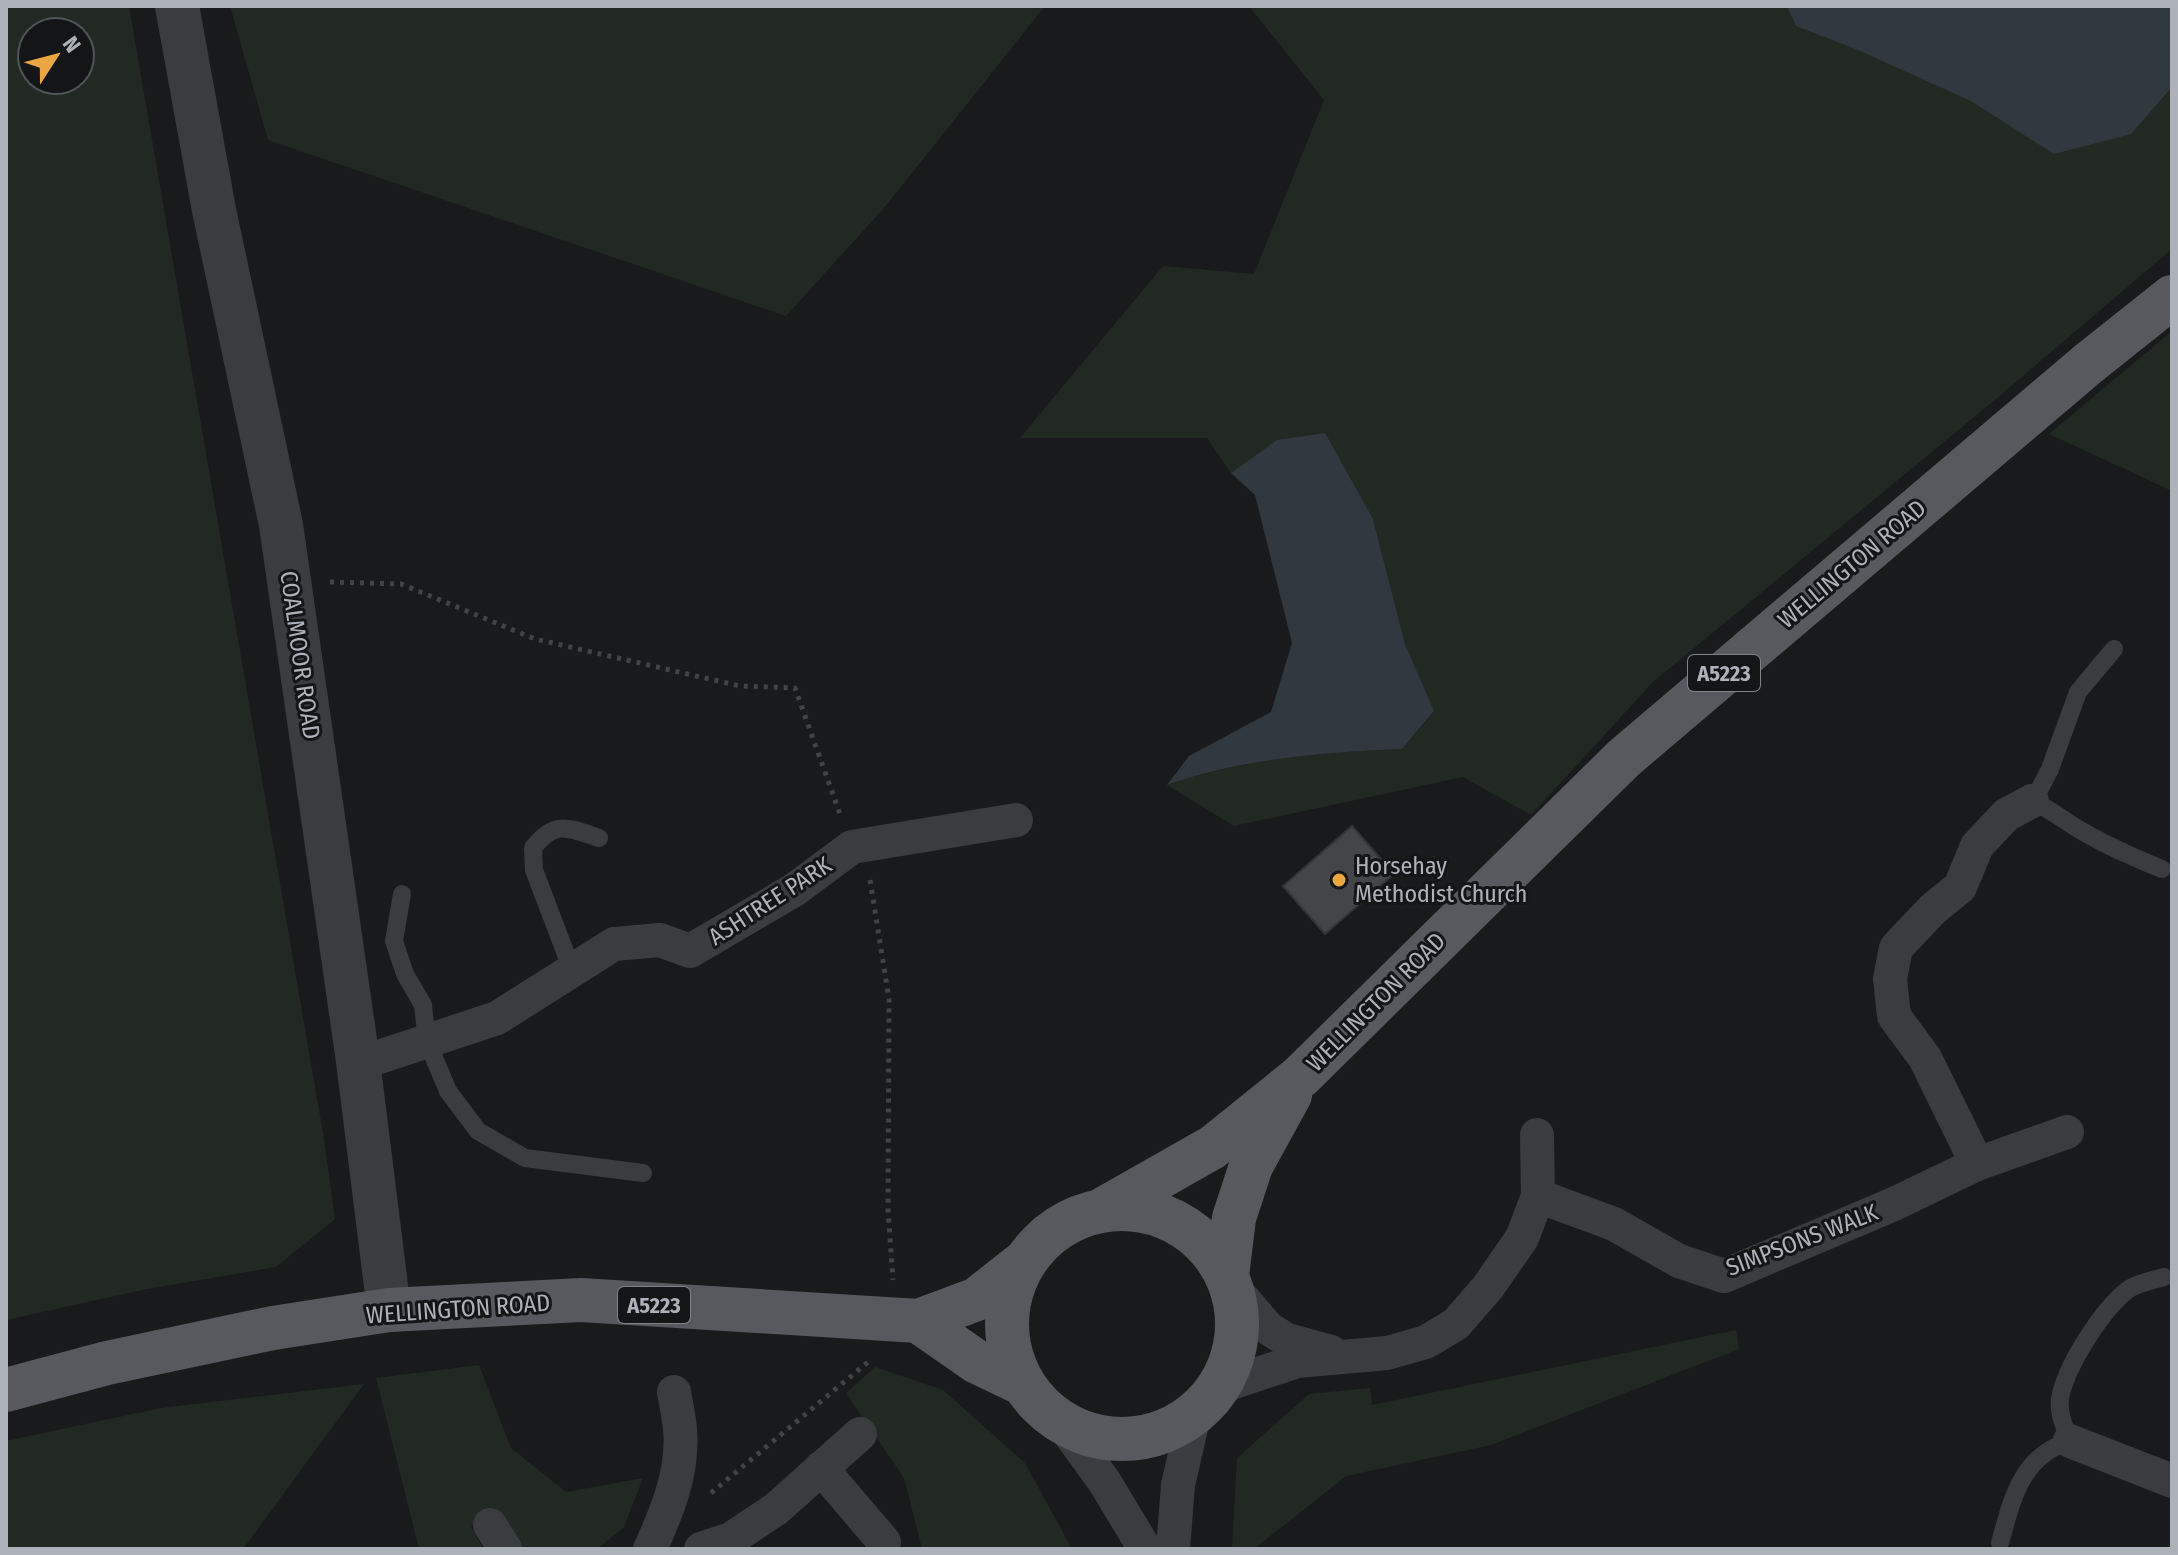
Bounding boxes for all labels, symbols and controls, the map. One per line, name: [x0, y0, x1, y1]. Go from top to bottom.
north arrow: [16, 16, 96, 96]
text: N: [57, 31, 87, 58]
street label: WELLINGTON ROAD: [1772, 494, 1932, 634]
street label: COALMOOR ROAD: [274, 569, 326, 741]
road number: A5223: [1688, 655, 1760, 691]
street label: ASHTREE PARK: [703, 851, 837, 951]
place label: Horsehay Methodist Church: [1355, 852, 1527, 908]
marker: Horsehay Methodist Church: [1330, 871, 1348, 889]
street label: WELLINGTON ROAD: [1301, 927, 1451, 1077]
street label: SIMPSONS WALK: [1722, 1198, 1882, 1282]
road number: A5223: [618, 1287, 690, 1323]
street label: WELLINGTON ROAD: [365, 1289, 551, 1329]

